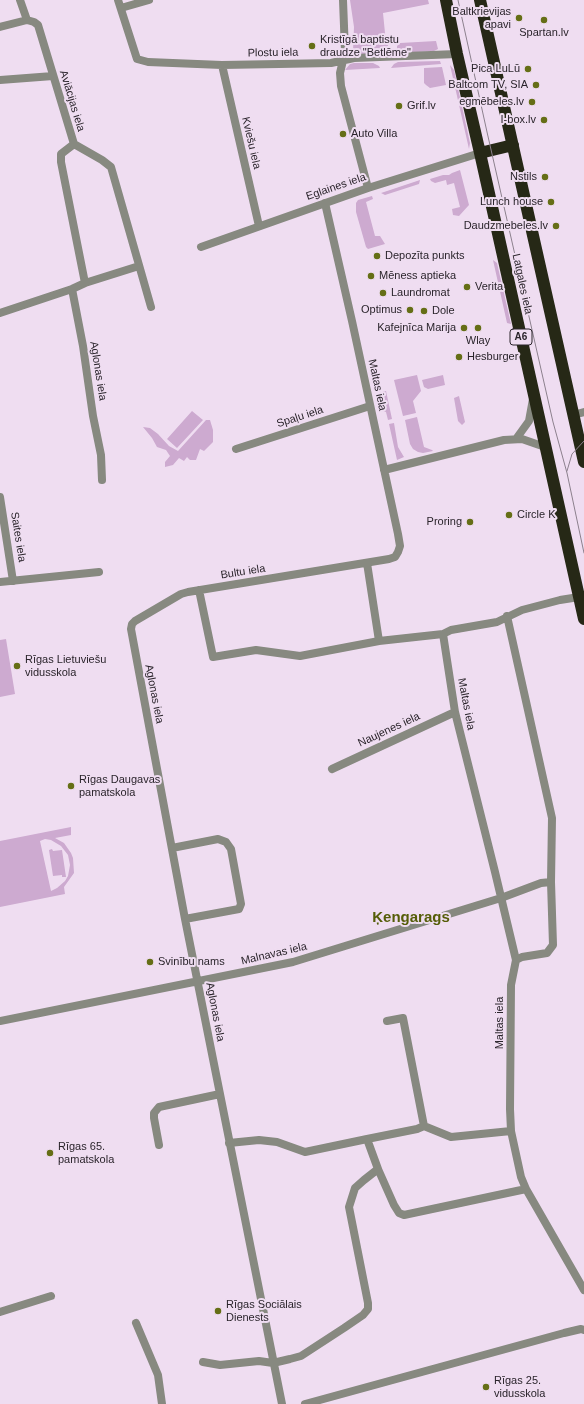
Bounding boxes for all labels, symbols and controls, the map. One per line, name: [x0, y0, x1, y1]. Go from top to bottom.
place label: Baltkrievijas apavi: [452, 5, 511, 31]
marker: Baltkrievijas apavi: [514, 13, 524, 23]
marker: Spartan.lv: [539, 15, 549, 25]
place label: Spartan.lv: [519, 26, 569, 40]
place label: Kristīgā baptistu draudze "Betlēme": [320, 33, 411, 59]
marker: Kristīgā baptistu draudze "Betlēme": [307, 41, 317, 51]
street label: Plostu iela: [248, 46, 298, 60]
place label: Pica LuLū: [471, 62, 520, 76]
marker: Pica LuLū: [523, 64, 533, 74]
street label: Aviācijas iela: [56, 69, 88, 133]
place label: Baltcom TV, SIA: [448, 78, 528, 92]
marker: Baltcom TV, SIA: [531, 80, 541, 90]
place label: egmēbeles.lv: [459, 95, 524, 109]
marker: egmēbeles.lv: [527, 97, 537, 107]
place label: Grif.lv: [407, 99, 436, 113]
marker: Grif.lv: [394, 101, 404, 111]
place label: I-box.lv: [501, 113, 536, 127]
marker: I-box.lv: [539, 115, 549, 125]
street label: Kviešu iela: [239, 116, 263, 170]
place label: Auto Villa: [351, 127, 397, 141]
marker: Auto Villa: [338, 129, 348, 139]
place label: Nstils: [510, 170, 537, 184]
street label: Eglaines iela: [304, 171, 368, 203]
marker: Nstils: [540, 172, 550, 182]
place label: Lunch house: [480, 195, 543, 209]
marker: Lunch house: [546, 197, 556, 207]
place label: Daudzmebeles.lv: [464, 219, 548, 233]
marker: Daudzmebeles.lv: [551, 221, 561, 231]
place label: Depozīta punkts: [385, 249, 464, 263]
marker: Depozīta punkts: [372, 251, 382, 261]
street label: Latgales iela: [509, 252, 535, 316]
place label: Mēness aptieka: [379, 269, 456, 283]
marker: Mēness aptieka: [366, 271, 376, 281]
place label: Verita: [475, 280, 503, 294]
marker: Verita: [462, 282, 472, 292]
place label: Laundromat: [391, 286, 450, 300]
marker: Laundromat: [378, 288, 388, 298]
place label: Optimus: [361, 303, 402, 317]
place label: Dole: [432, 304, 455, 318]
marker: Optimus: [405, 305, 415, 315]
marker: Dole: [419, 306, 429, 316]
place label: Kafejnīca Marija: [377, 321, 456, 335]
marker: Kafejnīca Marija: [459, 323, 469, 333]
marker: Wlay: [473, 323, 483, 333]
road number: A6: [510, 329, 532, 345]
place label: Wlay: [466, 334, 490, 348]
street label: Aglonas iela: [87, 340, 109, 402]
place label: Hesburger: [467, 350, 518, 364]
marker: Hesburger: [454, 352, 464, 362]
street label: Maltas iela: [365, 358, 389, 412]
street label: Spaļu iela: [275, 403, 325, 431]
place label: Circle K: [517, 508, 556, 522]
marker: Circle K: [504, 510, 514, 520]
street label: Saites iela: [8, 511, 28, 563]
place label: Proring: [427, 515, 462, 529]
marker: Proring: [465, 517, 475, 527]
street label: Bultu iela: [220, 562, 266, 582]
place label: Rīgas Lietuviešu vidusskola: [25, 653, 106, 679]
marker: Rīgas Lietuviešu vidusskola: [12, 661, 22, 671]
street label: Aglonas iela: [142, 663, 166, 725]
street label: Maltas iela: [455, 677, 477, 731]
street label: Naujenes iela: [356, 710, 422, 750]
place label: Rīgas Daugavas pamatskola: [79, 773, 160, 799]
marker: Rīgas Daugavas pamatskola: [66, 781, 76, 791]
district label: Ķengarags: [372, 909, 450, 927]
street label: Malnavas iela: [240, 940, 308, 968]
place label: Svinību nams: [158, 955, 225, 969]
marker: Svinību nams: [145, 957, 155, 967]
street label: Aglonas iela: [203, 981, 227, 1043]
street label: Maltas iela: [493, 997, 507, 1049]
place label: Rīgas 65. pamatskola: [58, 1140, 114, 1166]
marker: Rīgas 65. pamatskola: [45, 1148, 55, 1158]
place label: Rīgas Sociālais Dienests: [226, 1298, 302, 1324]
marker: Rīgas Sociālais Dienests: [213, 1306, 223, 1316]
place label: Rīgas 25. vidusskola: [494, 1374, 545, 1400]
marker: Rīgas 25. vidusskola: [481, 1382, 491, 1392]

